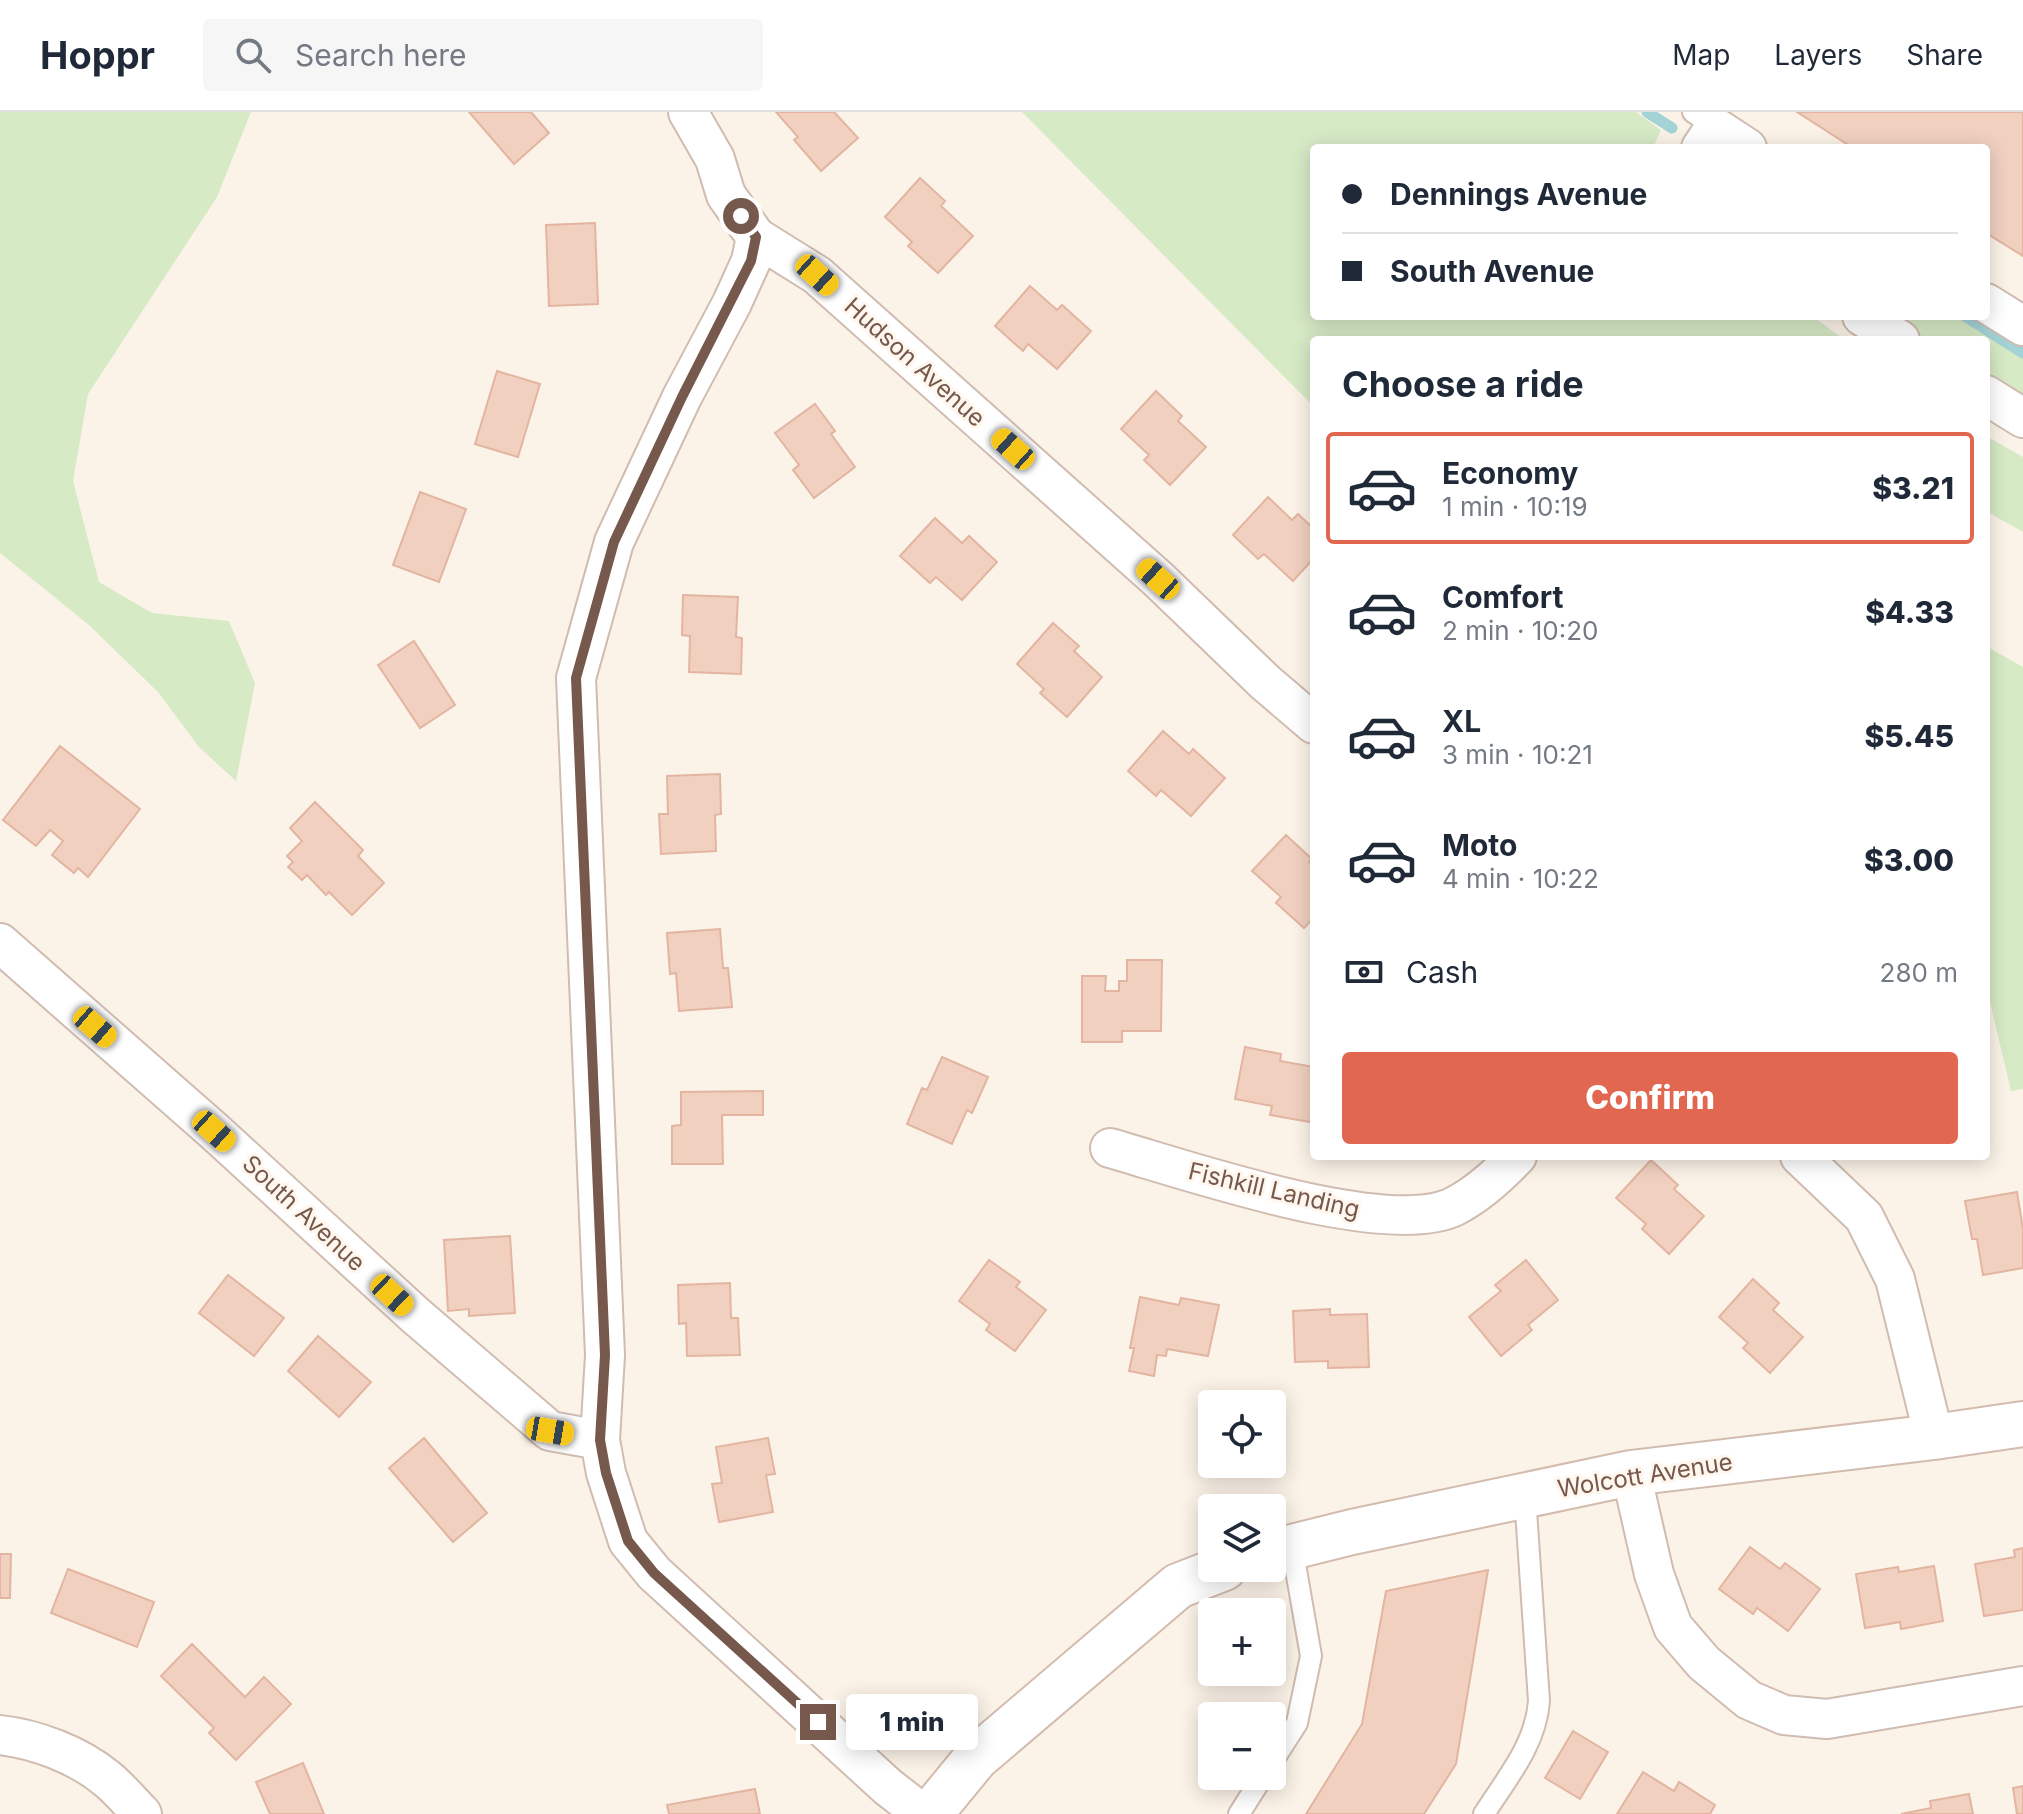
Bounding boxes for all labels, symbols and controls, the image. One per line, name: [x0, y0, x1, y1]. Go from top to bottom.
search box: [203, 19, 763, 91]
text: Hoppr: [40, 32, 155, 78]
icon: search: [231, 33, 275, 77]
text: Search here: [295, 37, 467, 73]
text: Map: [1672, 38, 1730, 72]
text: Layers: [1774, 38, 1862, 72]
text: Share: [1906, 38, 1983, 72]
text: Dennings Avenue: [1390, 176, 1647, 212]
route start: [723, 198, 759, 234]
car: [791, 250, 843, 300]
text: South Avenue: [1390, 253, 1594, 289]
street label: Hudson Avenue: [839, 291, 991, 433]
text: Choose a ride: [1342, 362, 1584, 406]
car: [987, 424, 1039, 474]
icon: car: [1346, 452, 1418, 524]
text: Economy: [1442, 455, 1578, 491]
text: $3.21: [1872, 470, 1954, 506]
text: 1 min · 10:19: [1442, 491, 1588, 522]
car: [1132, 554, 1184, 604]
icon: car: [1346, 576, 1418, 648]
text: Comfort: [1442, 579, 1563, 615]
text: $4.33: [1865, 594, 1954, 630]
text: 2 min · 10:20: [1442, 615, 1598, 646]
icon: car: [1346, 700, 1418, 772]
text: XL: [1442, 703, 1481, 739]
text: $5.45: [1864, 718, 1954, 754]
text: 3 min · 10:21: [1442, 739, 1593, 770]
icon: car: [1346, 824, 1418, 896]
text: Moto: [1442, 827, 1517, 863]
text: $3.00: [1864, 842, 1954, 878]
text: 4 min · 10:22: [1442, 863, 1599, 894]
icon: cash: [1342, 950, 1386, 994]
text: Cash: [1406, 954, 1478, 990]
text: 280 m: [1880, 957, 1958, 988]
car: [69, 1002, 121, 1052]
button: Confirm: [1342, 1052, 1958, 1144]
car: [188, 1106, 240, 1156]
street label: South Avenue: [237, 1149, 371, 1277]
street label: Fishkill Landing: [1186, 1156, 1362, 1224]
car: [366, 1270, 418, 1320]
map controls: [1198, 1390, 1286, 1790]
button: locate: [1198, 1390, 1286, 1478]
car: [524, 1415, 576, 1447]
street label: Wolcott Avenue: [1555, 1447, 1735, 1503]
button: layers: [1198, 1494, 1286, 1582]
button: +: [1198, 1598, 1286, 1686]
callout: 1 min: [846, 1694, 978, 1750]
button: −: [1198, 1702, 1286, 1790]
route end: [800, 1704, 836, 1740]
text: 1 min: [879, 1706, 945, 1737]

